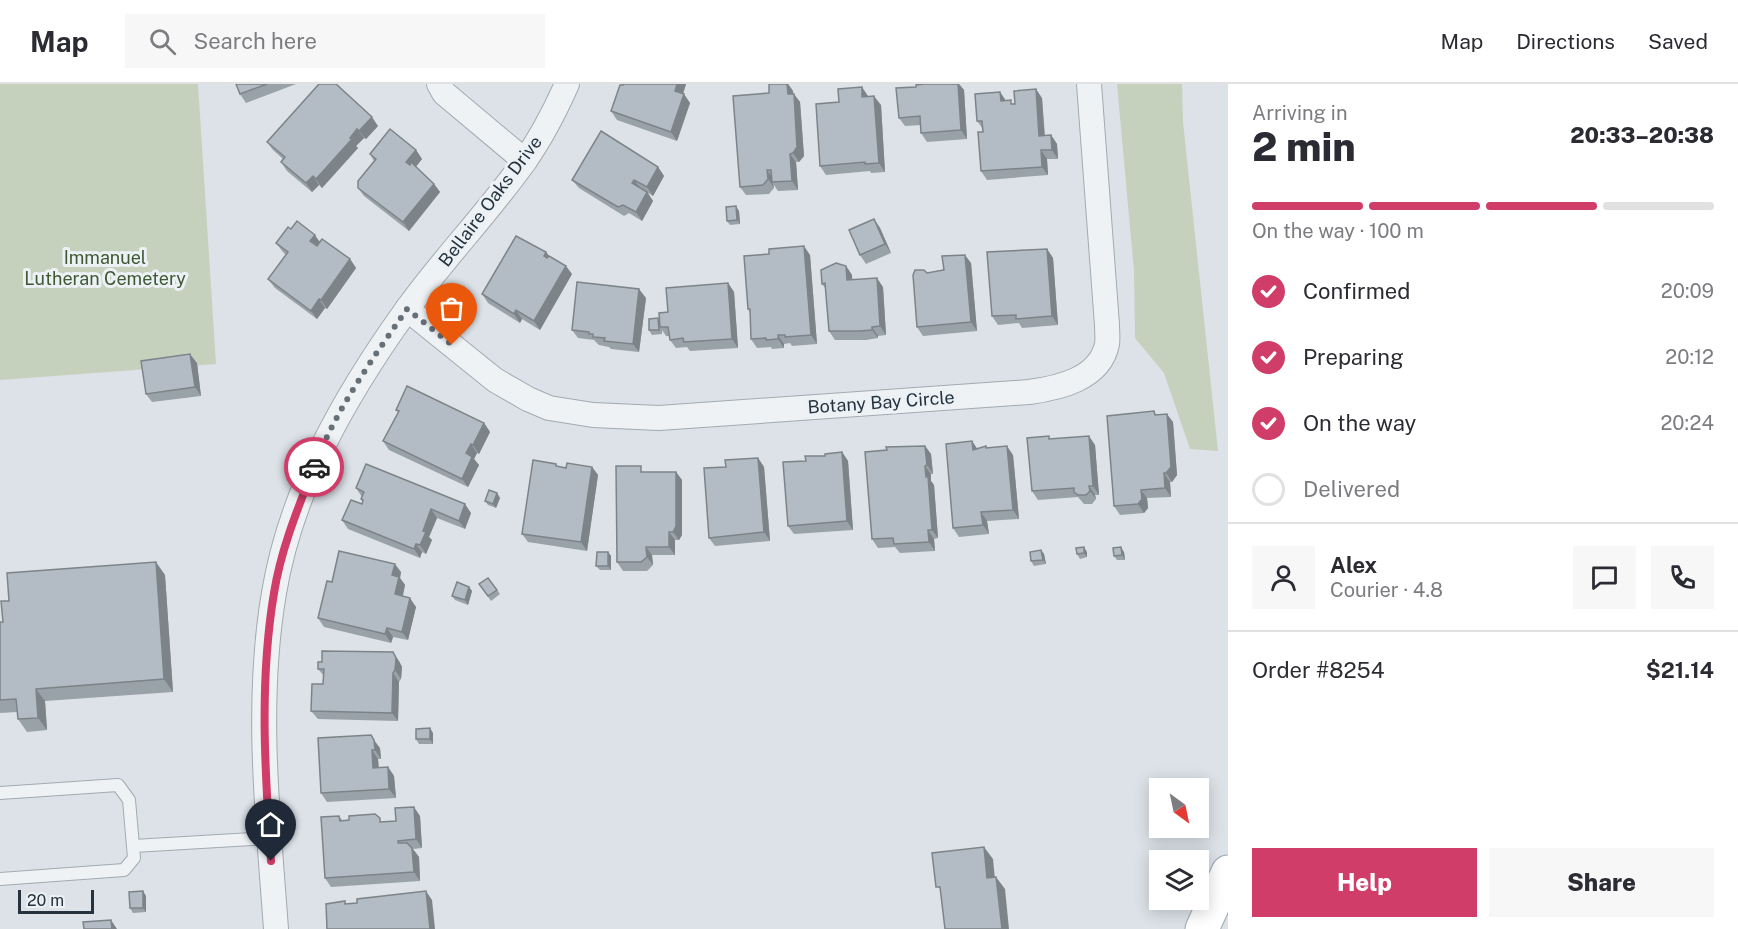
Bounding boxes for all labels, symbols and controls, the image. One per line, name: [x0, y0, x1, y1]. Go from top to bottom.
search box: [125, 14, 545, 68]
text: Map: [30, 25, 89, 58]
icon: search: [146, 25, 179, 58]
text: Search here: [194, 28, 317, 54]
text: Map: [1441, 29, 1483, 54]
text: Directions: [1516, 29, 1615, 54]
text: Saved: [1648, 29, 1708, 54]
text: Arriving in: [1252, 101, 1347, 125]
text: 20:33–20:38: [1570, 122, 1714, 148]
text: 2 min: [1252, 124, 1356, 170]
street label: Bellaire Oaks Drive: [434, 132, 546, 270]
text: On the way · 100 m: [1252, 219, 1424, 243]
park label: Immanuel Lutheran Cemetery: [24, 247, 186, 289]
icon: check: [1252, 275, 1285, 308]
text: Confirmed: [1303, 278, 1410, 304]
text: 20:09: [1661, 279, 1714, 303]
pin: [426, 283, 477, 345]
icon: bag: [435, 292, 468, 325]
icon: check: [1252, 341, 1285, 374]
text: Preparing: [1303, 344, 1404, 370]
text: 20:12: [1665, 345, 1714, 369]
street label: Botany Bay Circle: [807, 386, 955, 418]
icon: check: [1252, 407, 1285, 440]
text: On the way: [1303, 410, 1416, 436]
text: 20:24: [1660, 411, 1714, 435]
courier: [284, 437, 344, 497]
icon: car: [298, 451, 331, 484]
text: Delivered: [1303, 476, 1400, 502]
button: person: [1252, 546, 1315, 609]
button: chat: [1573, 546, 1636, 609]
button: phone: [1651, 546, 1714, 609]
text: Alex: [1330, 552, 1377, 578]
text: Courier · 4.8: [1330, 578, 1443, 602]
text: Order #8254: [1252, 657, 1385, 683]
text: $21.14: [1646, 657, 1714, 683]
north arrow: [1149, 778, 1209, 838]
map controls: [1149, 778, 1209, 910]
pin: [245, 799, 296, 861]
icon: home: [254, 808, 287, 841]
button: Help: [1252, 848, 1477, 917]
button: Share: [1489, 848, 1714, 917]
button: layers: [1149, 850, 1209, 910]
scale bar: [18, 887, 94, 914]
text: 20 m: [27, 891, 64, 910]

